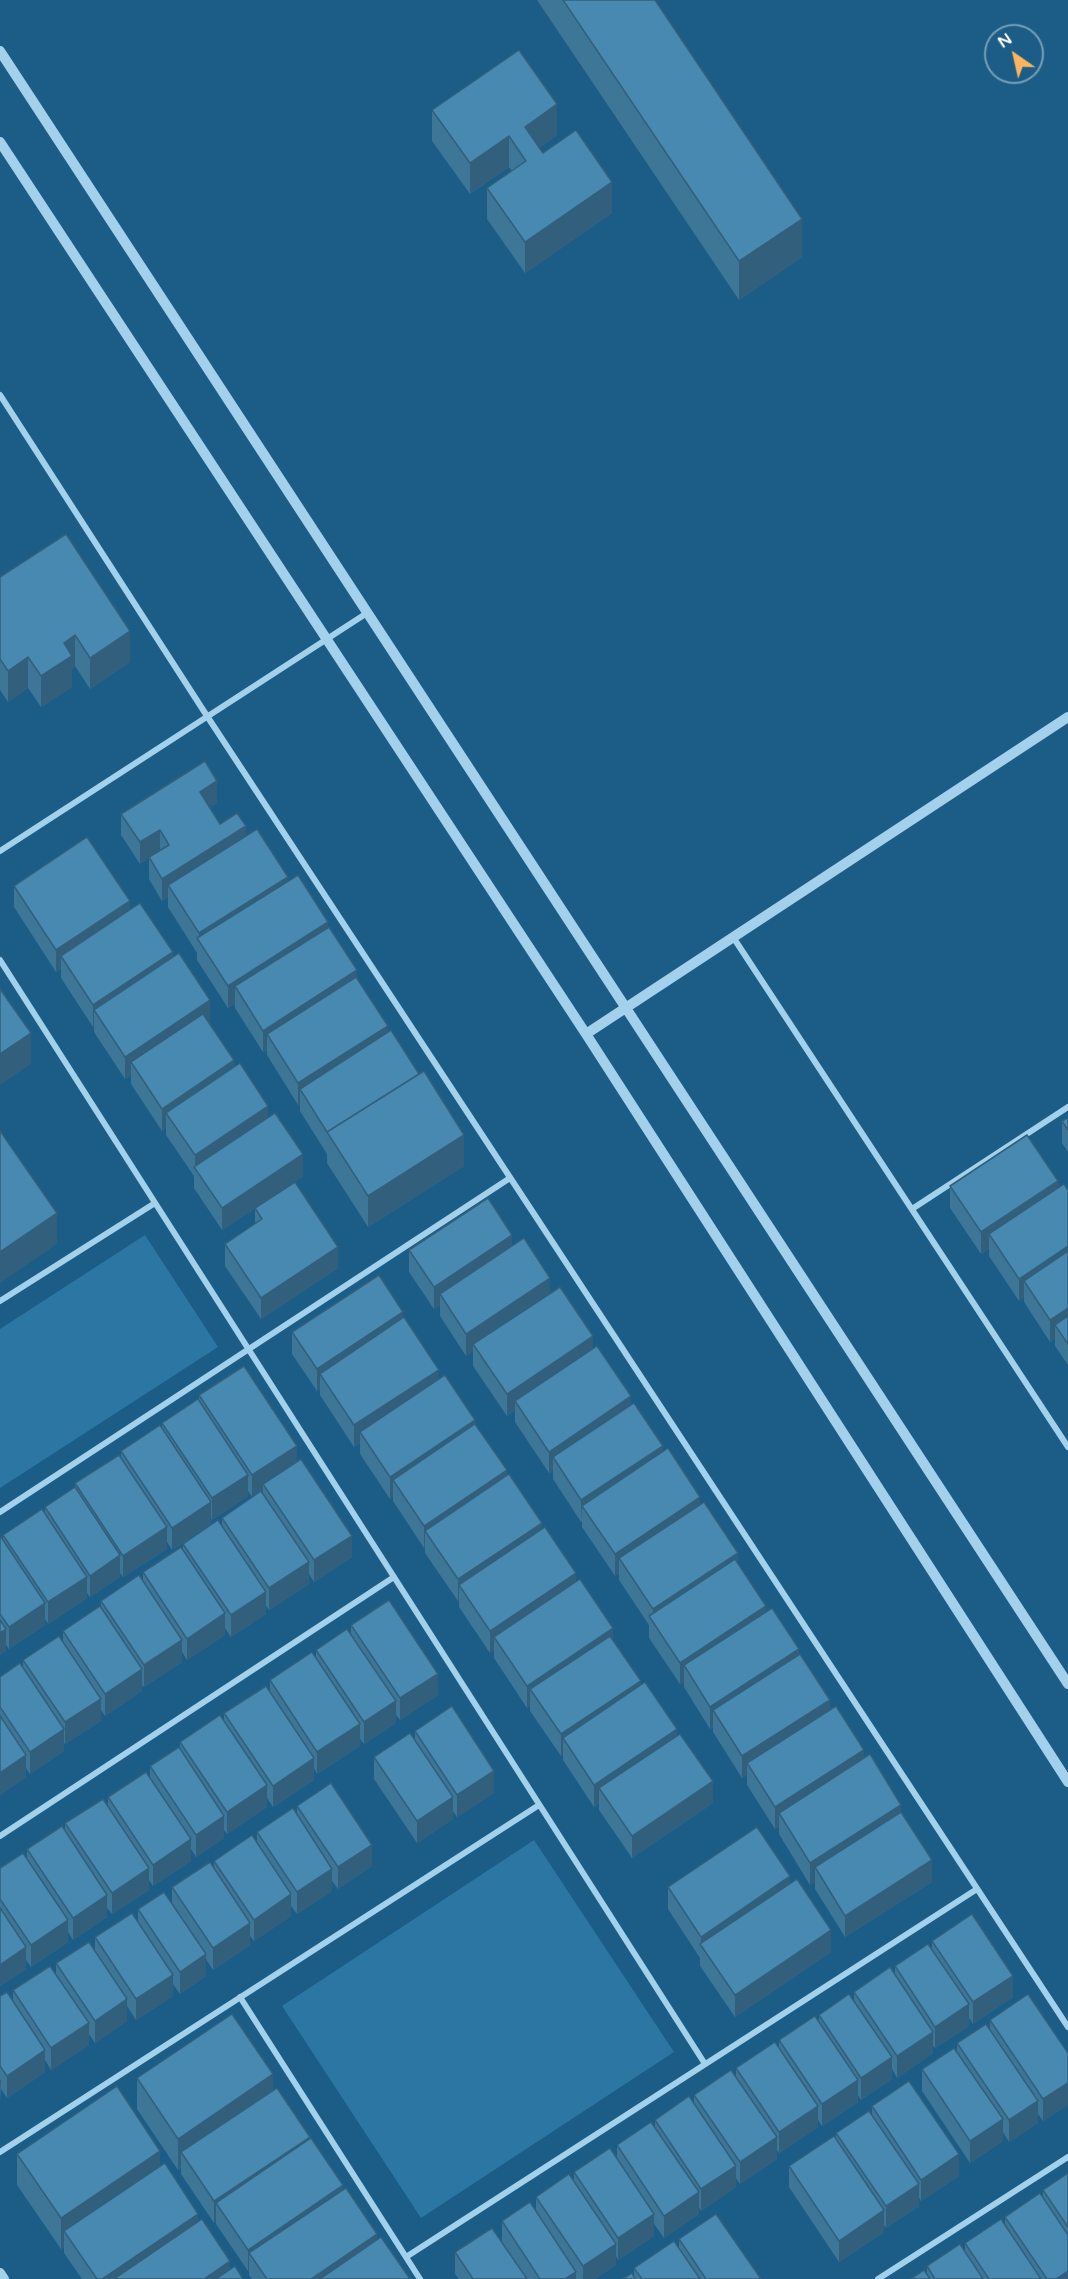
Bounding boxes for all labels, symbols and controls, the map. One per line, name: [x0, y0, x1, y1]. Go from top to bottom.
north arrow: [984, 24, 1044, 84]
text: N: [994, 29, 1016, 53]

